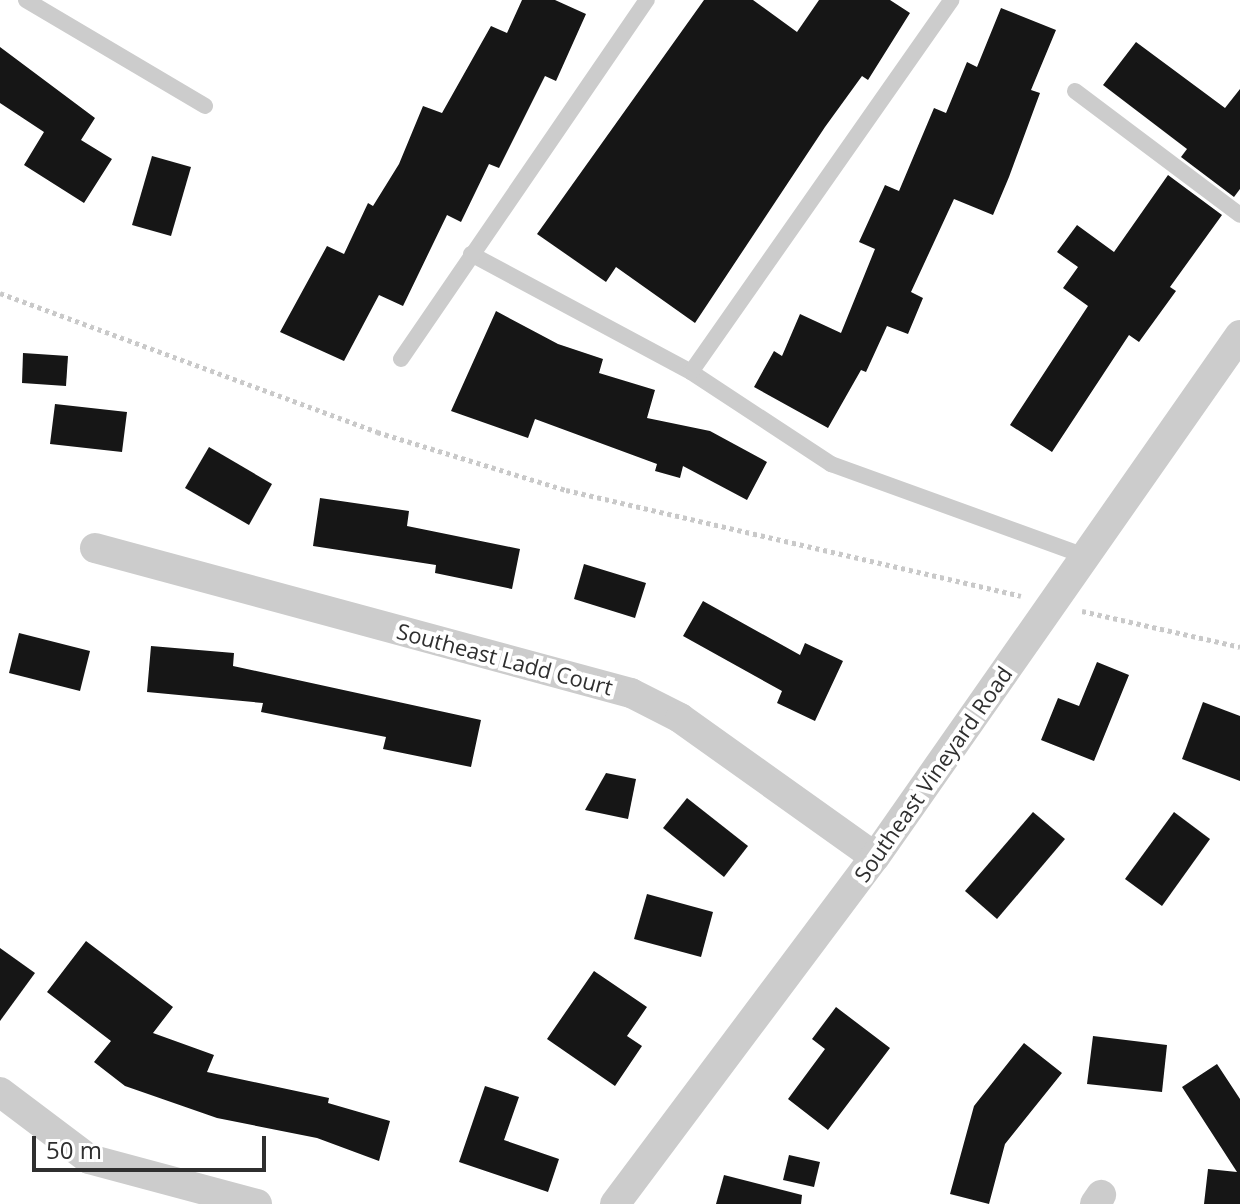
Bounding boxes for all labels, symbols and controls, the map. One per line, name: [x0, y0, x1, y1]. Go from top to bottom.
street label: Southeast Ladd Court: [394, 617, 616, 701]
street label: Southeast Vineyard Road: [848, 661, 1018, 887]
scale bar: [36, 1120, 270, 1170]
text: 50 m: [46, 1133, 102, 1166]

